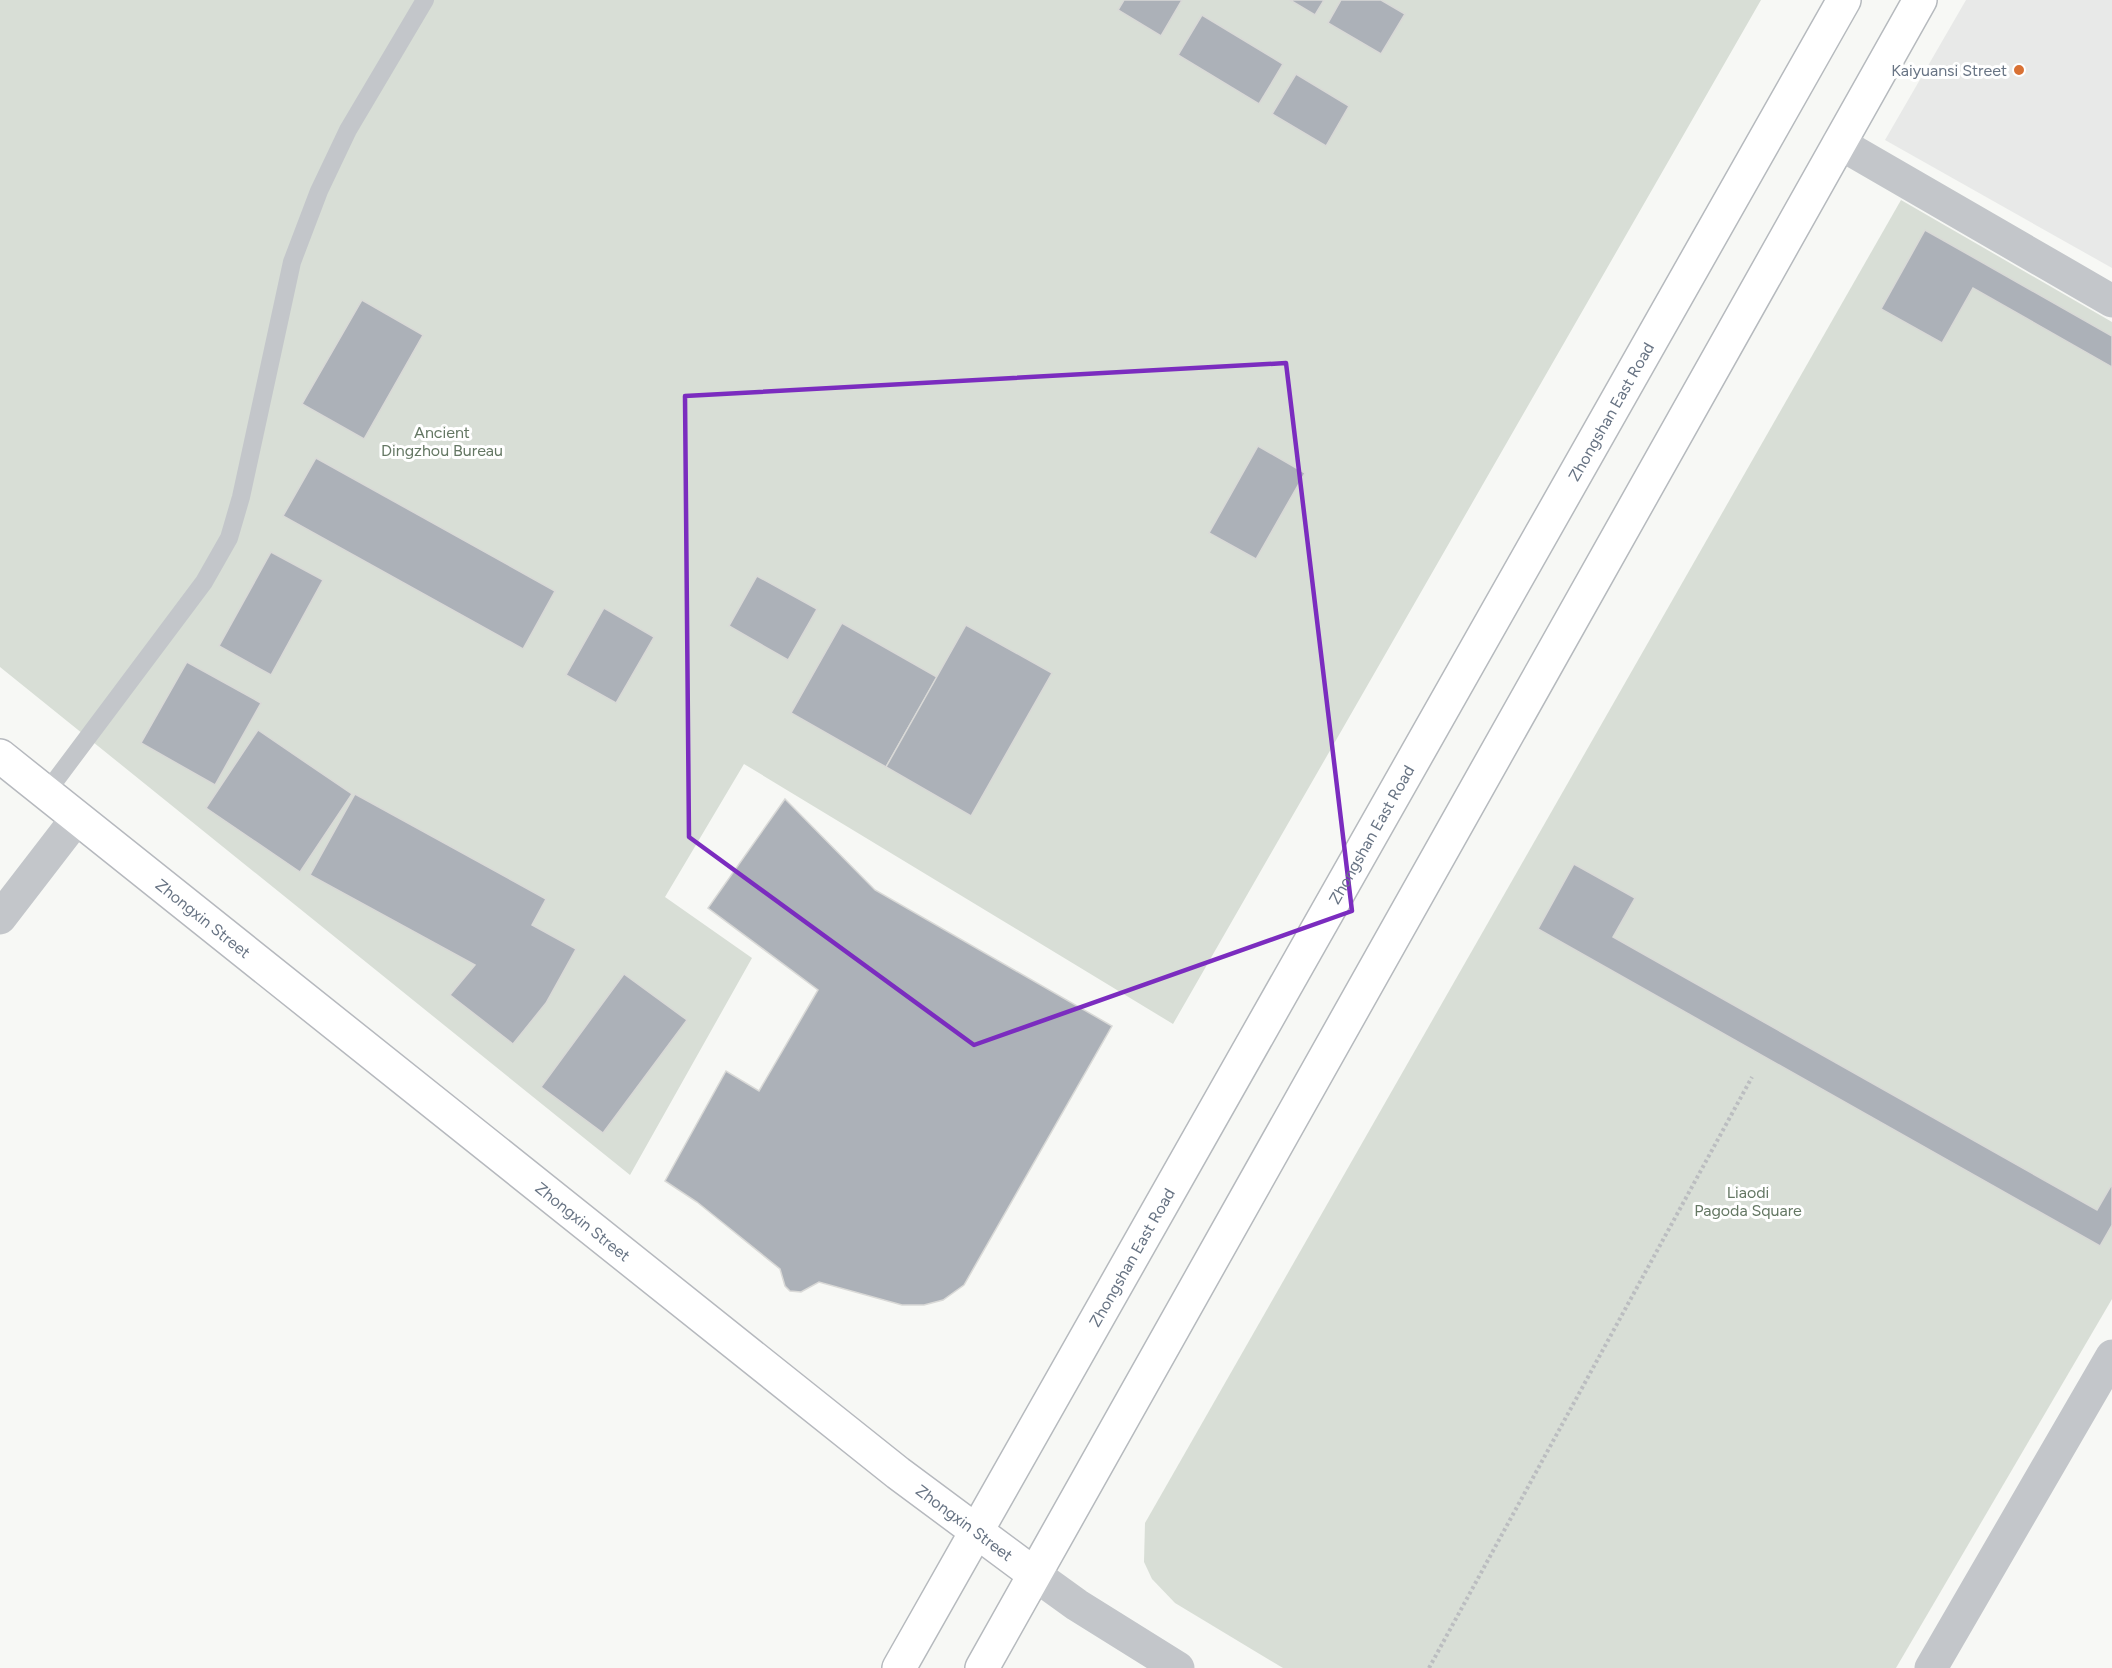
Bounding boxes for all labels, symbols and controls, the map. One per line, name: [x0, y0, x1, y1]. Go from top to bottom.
place label: Kaiyuansi Street: [1891, 61, 2007, 80]
marker: Kaiyuansi Street: [2012, 63, 2026, 77]
street label: Zhongshan East Road: [1564, 339, 1658, 485]
park label: Ancient Dingzhou Bureau: [381, 423, 503, 460]
street label: Zhongshan East Road: [1325, 762, 1418, 907]
street label: Zhongxin Street: [152, 875, 254, 962]
street label: Zhongxin Street: [531, 1178, 634, 1265]
park label: Liaodi Pagoda Square: [1694, 1183, 1802, 1220]
street label: Zhongshan East Road: [1085, 1185, 1179, 1330]
street label: Zhongxin Street: [912, 1481, 1016, 1565]

